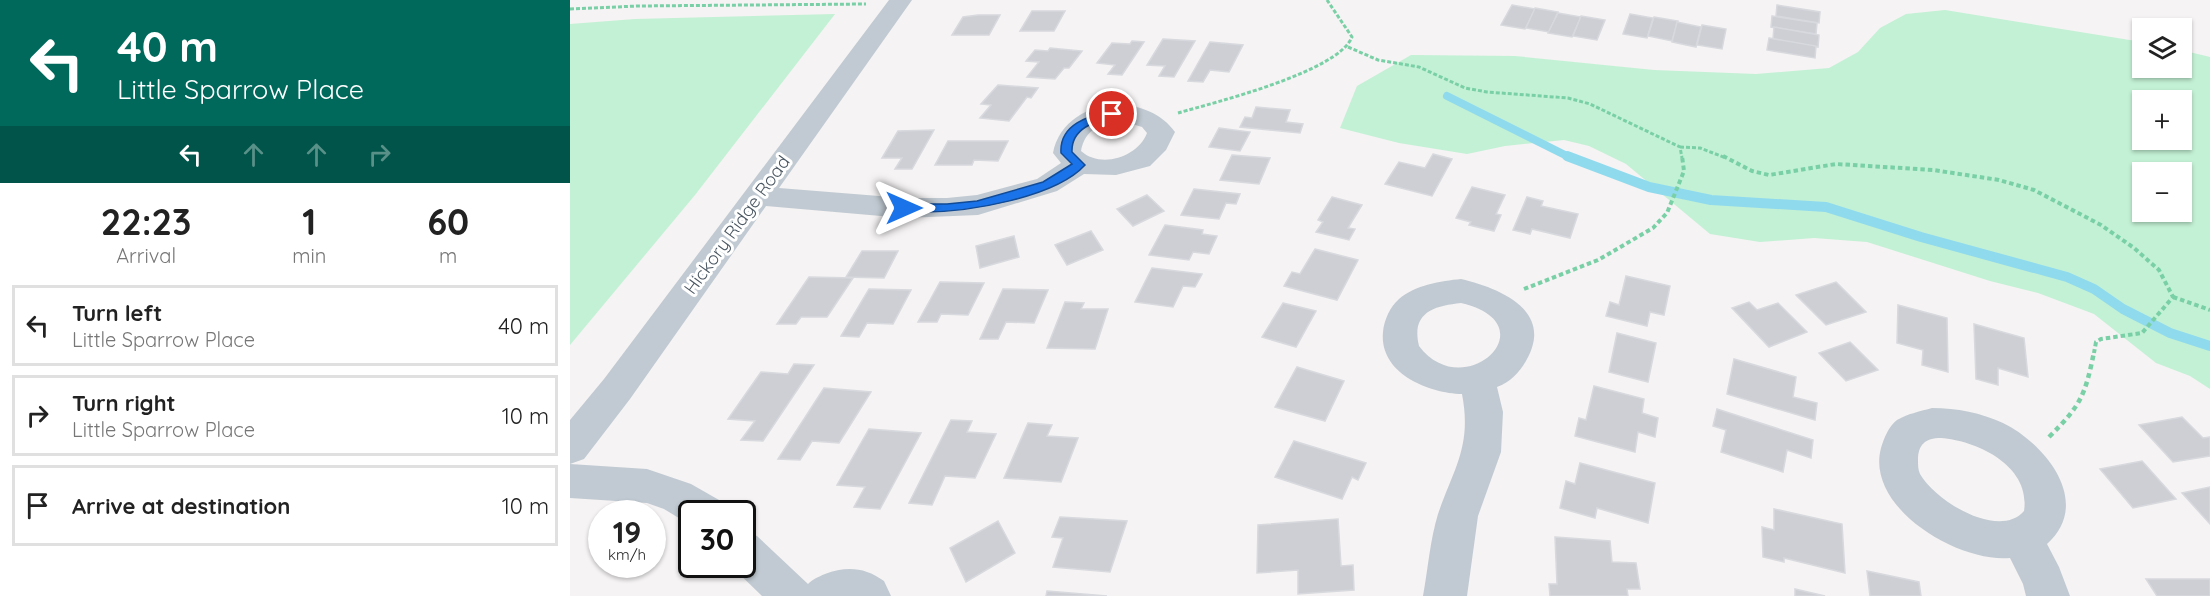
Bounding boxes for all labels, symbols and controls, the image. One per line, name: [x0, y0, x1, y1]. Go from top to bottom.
map controls: [2132, 18, 2192, 222]
button: layers: [2132, 18, 2192, 78]
text: 40 m: [117, 20, 218, 73]
icon: left: [18, 24, 96, 102]
text: Little Sparrow Place: [117, 72, 364, 106]
pin: [1086, 88, 1137, 139]
button: +: [2132, 90, 2192, 150]
icon: arrive: [1095, 97, 1128, 130]
icon: left: [174, 138, 207, 171]
icon: ahead: [237, 138, 270, 171]
icon: ahead: [300, 138, 333, 171]
icon: right: [363, 138, 396, 171]
street label: Hickory Ridge Road: [679, 151, 795, 299]
button: −: [2132, 162, 2192, 222]
position arrow: [872, 176, 936, 240]
text: 22:23: [101, 199, 191, 244]
text: 1: [302, 199, 316, 244]
text: 60: [427, 199, 469, 244]
text: Arrival: [116, 243, 176, 268]
text: min: [292, 243, 326, 268]
text: m: [439, 243, 457, 268]
text: Turn left: [72, 299, 162, 327]
icon: left: [21, 309, 54, 342]
text: 40 m: [498, 312, 549, 340]
text: Little Sparrow Place: [72, 327, 255, 352]
text: Turn right: [72, 389, 176, 417]
icon: right: [21, 399, 54, 432]
text: 10 m: [502, 402, 549, 430]
text: Little Sparrow Place: [72, 417, 255, 442]
icon: arrive: [21, 489, 54, 522]
text: Arrive at destination: [72, 492, 290, 520]
text: 10 m: [502, 492, 549, 520]
speed limit sign: 30: [678, 500, 756, 578]
text: 19: [613, 513, 641, 551]
text: km/h: [608, 545, 646, 564]

